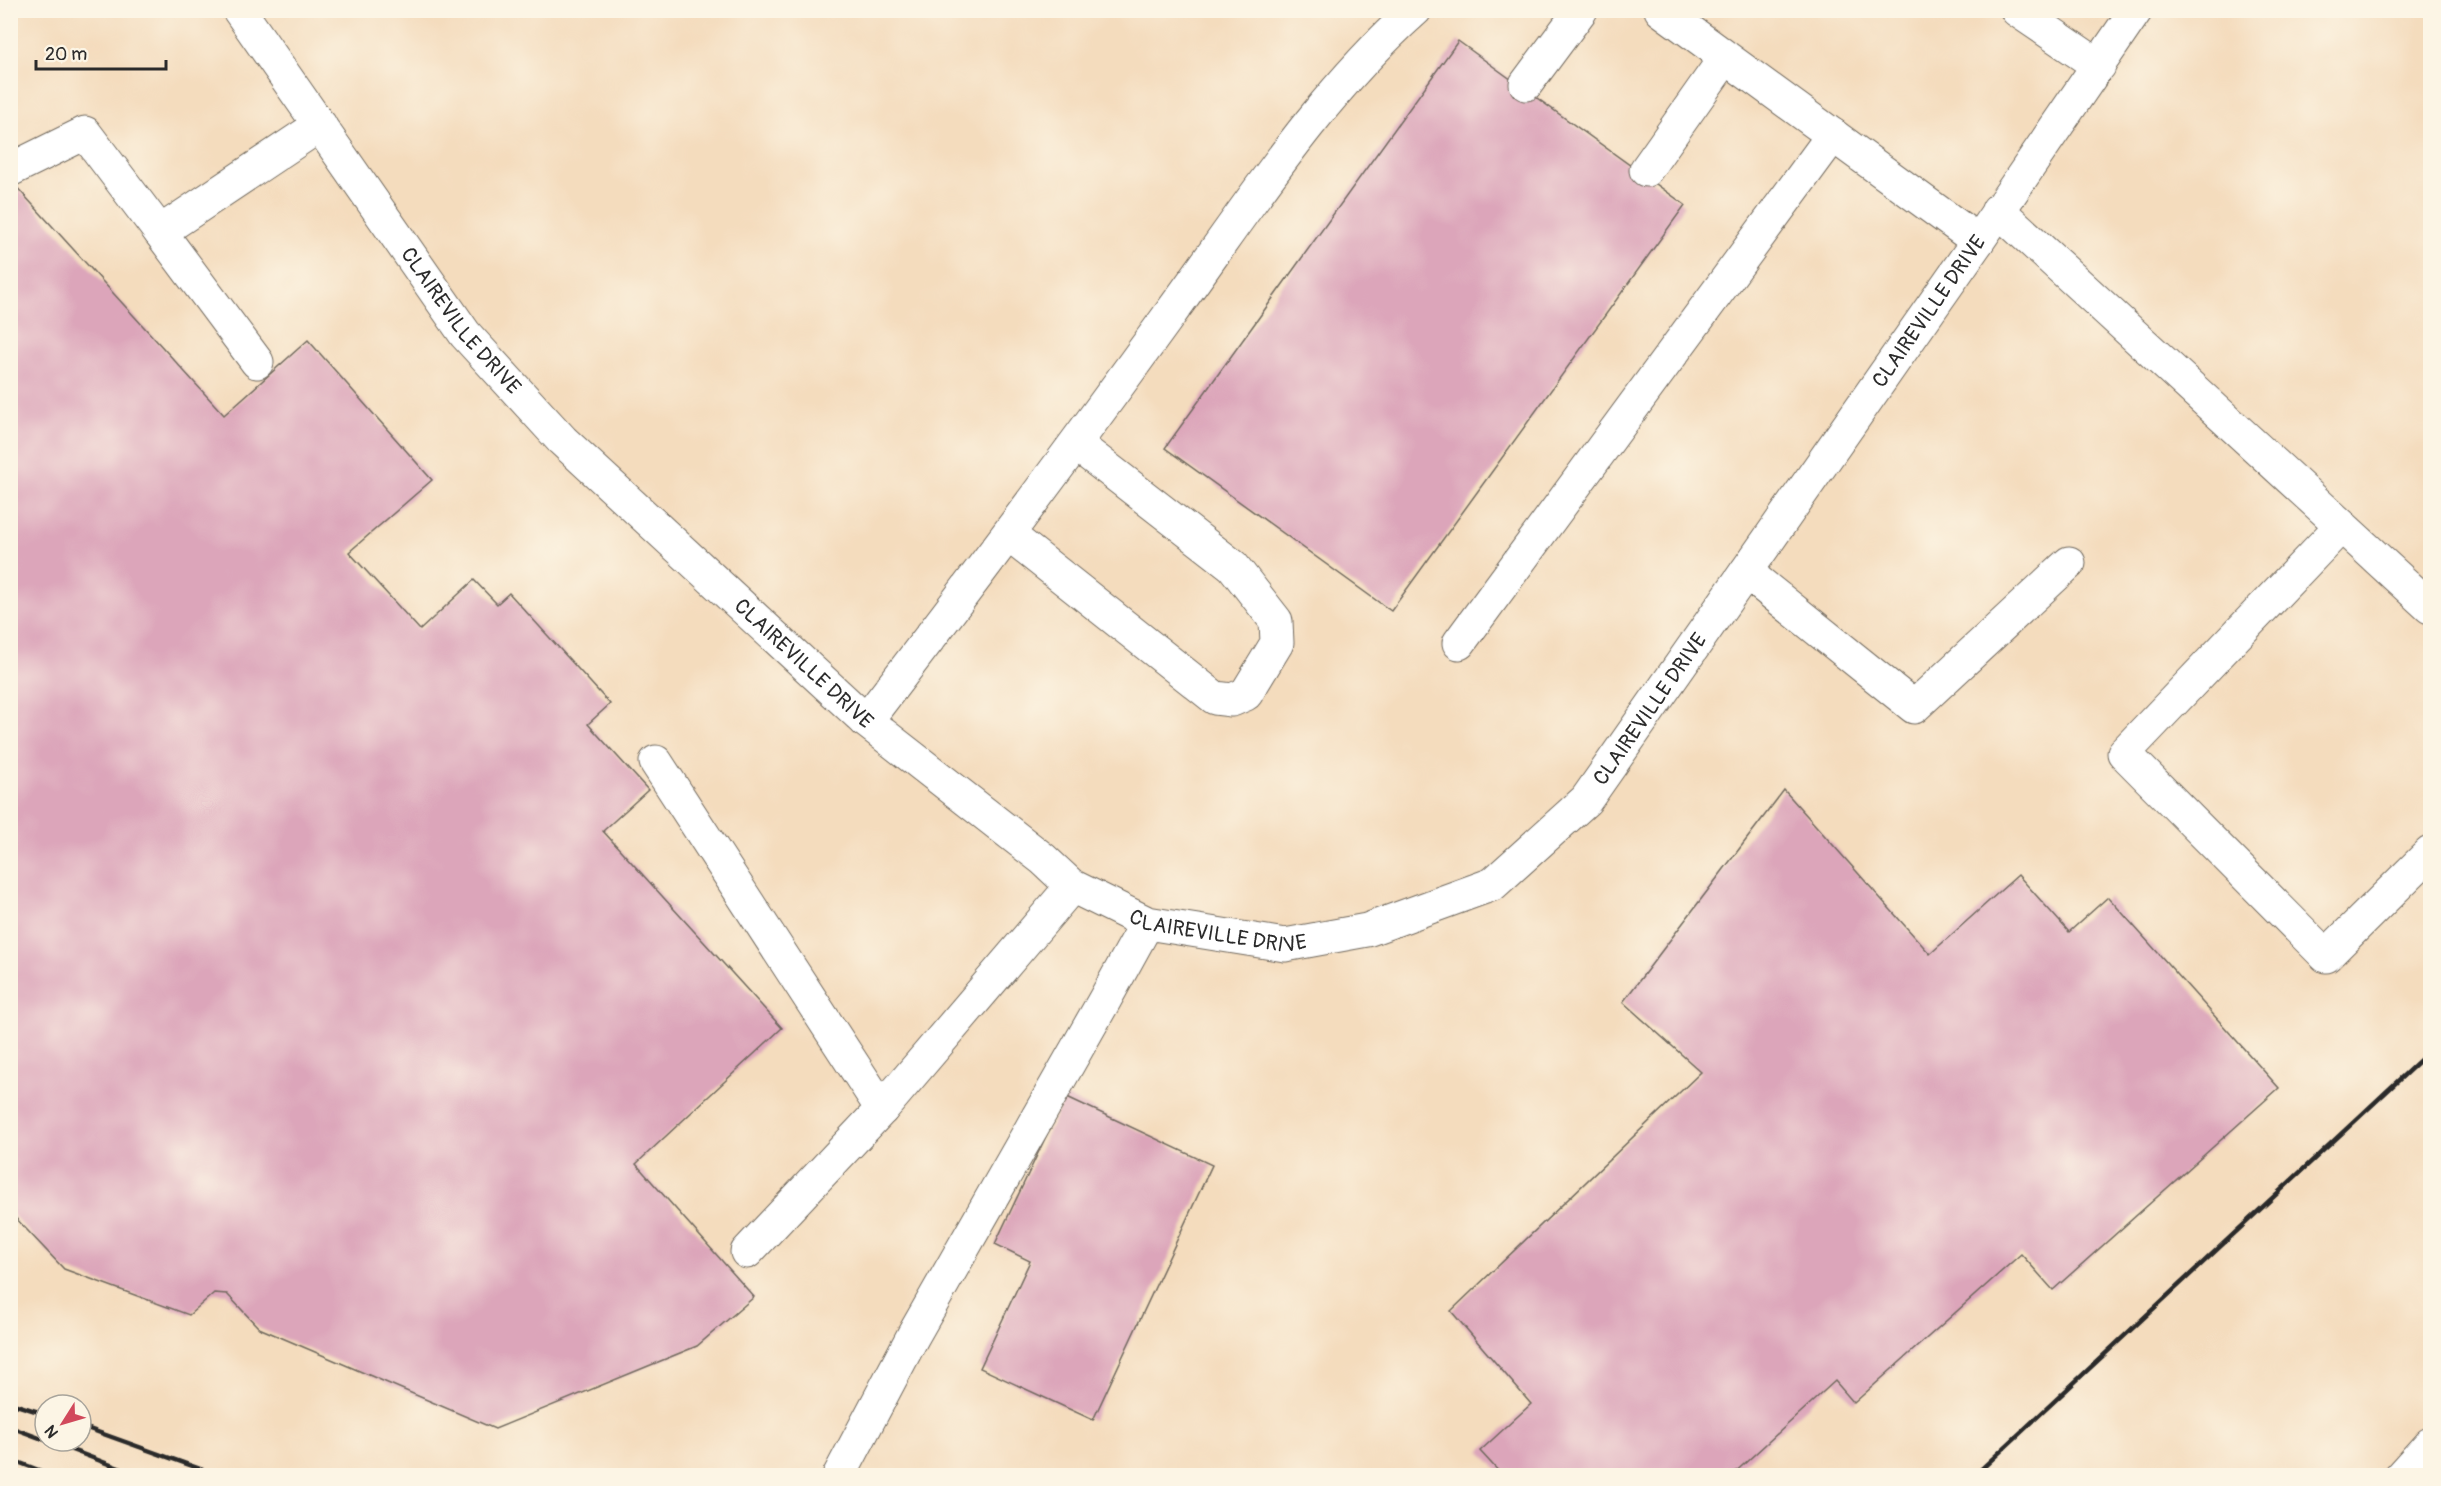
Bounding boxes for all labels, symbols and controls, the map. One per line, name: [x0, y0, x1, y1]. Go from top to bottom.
scale bar: [36, 33, 166, 71]
text: 20 m: [45, 43, 87, 66]
street label: CLAIREVILLE DRIVE: [1866, 230, 1992, 393]
street label: CLAIREVILLE DRIVE: [395, 242, 527, 400]
street label: CLAIREVILLE DRIVE: [729, 592, 879, 735]
street label: CLAIREVILLE DRIVE: [1587, 628, 1713, 791]
street label: CLAIREVILLE DRIVE: [1125, 903, 1309, 959]
north arrow: [33, 1393, 93, 1453]
text: N: [40, 1421, 63, 1442]

